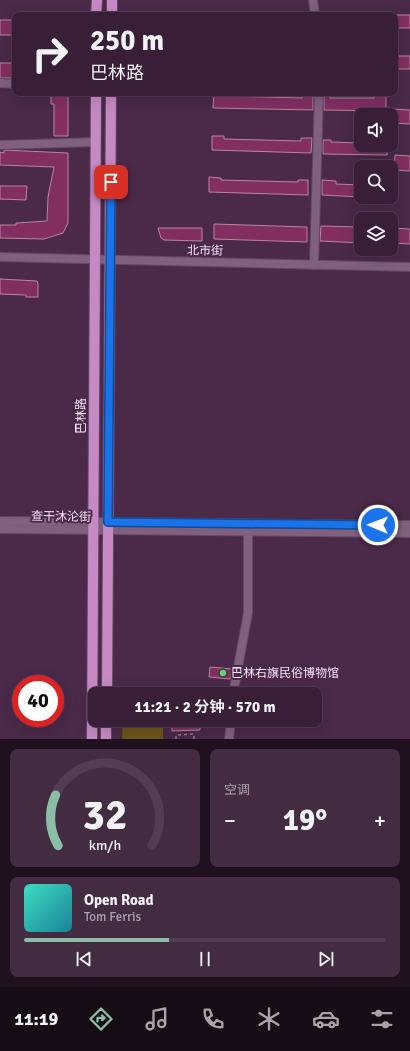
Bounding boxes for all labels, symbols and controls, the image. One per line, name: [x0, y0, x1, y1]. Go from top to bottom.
text: 250 m: [90, 24, 164, 58]
icon: right: [24, 28, 76, 80]
text: 巴林路: [90, 62, 144, 84]
map controls: [354, 108, 398, 256]
button: sound: [354, 108, 398, 152]
button: search: [354, 160, 398, 204]
pin: [94, 165, 128, 199]
icon: arrive: [100, 171, 122, 193]
button: layers: [354, 212, 398, 256]
street label: 北市街: [187, 243, 223, 259]
street label: 巴林路: [74, 398, 89, 434]
position arrow: [357, 504, 399, 546]
street label: 查干沐沦街: [31, 509, 91, 525]
place label: 巴林右旗民俗博物馆: [231, 666, 339, 681]
marker: 巴林右旗民俗博物馆: [218, 668, 228, 678]
speed limit sign: 40: [12, 675, 64, 727]
text: 11:21 · 2 分钟 · 570 m: [134, 698, 276, 716]
text: 空调: [224, 782, 250, 798]
text: 32: [83, 790, 127, 841]
text: 19°: [283, 802, 327, 839]
text: −: [224, 807, 236, 834]
text: +: [374, 807, 386, 834]
text: km/h: [89, 837, 121, 854]
text: Open Road: [84, 891, 154, 909]
text: Tom Ferris: [84, 909, 141, 925]
icon: previous: [73, 948, 95, 970]
icon: pause: [194, 948, 216, 970]
icon: next: [315, 948, 337, 970]
icon: directions: [87, 1005, 115, 1033]
icon: music: [143, 1005, 171, 1033]
icon: phone: [199, 1005, 227, 1033]
icon: climate: [255, 1005, 283, 1033]
icon: car: [312, 1005, 340, 1033]
icon: filters: [368, 1005, 396, 1033]
text: 11:19: [14, 1008, 58, 1030]

